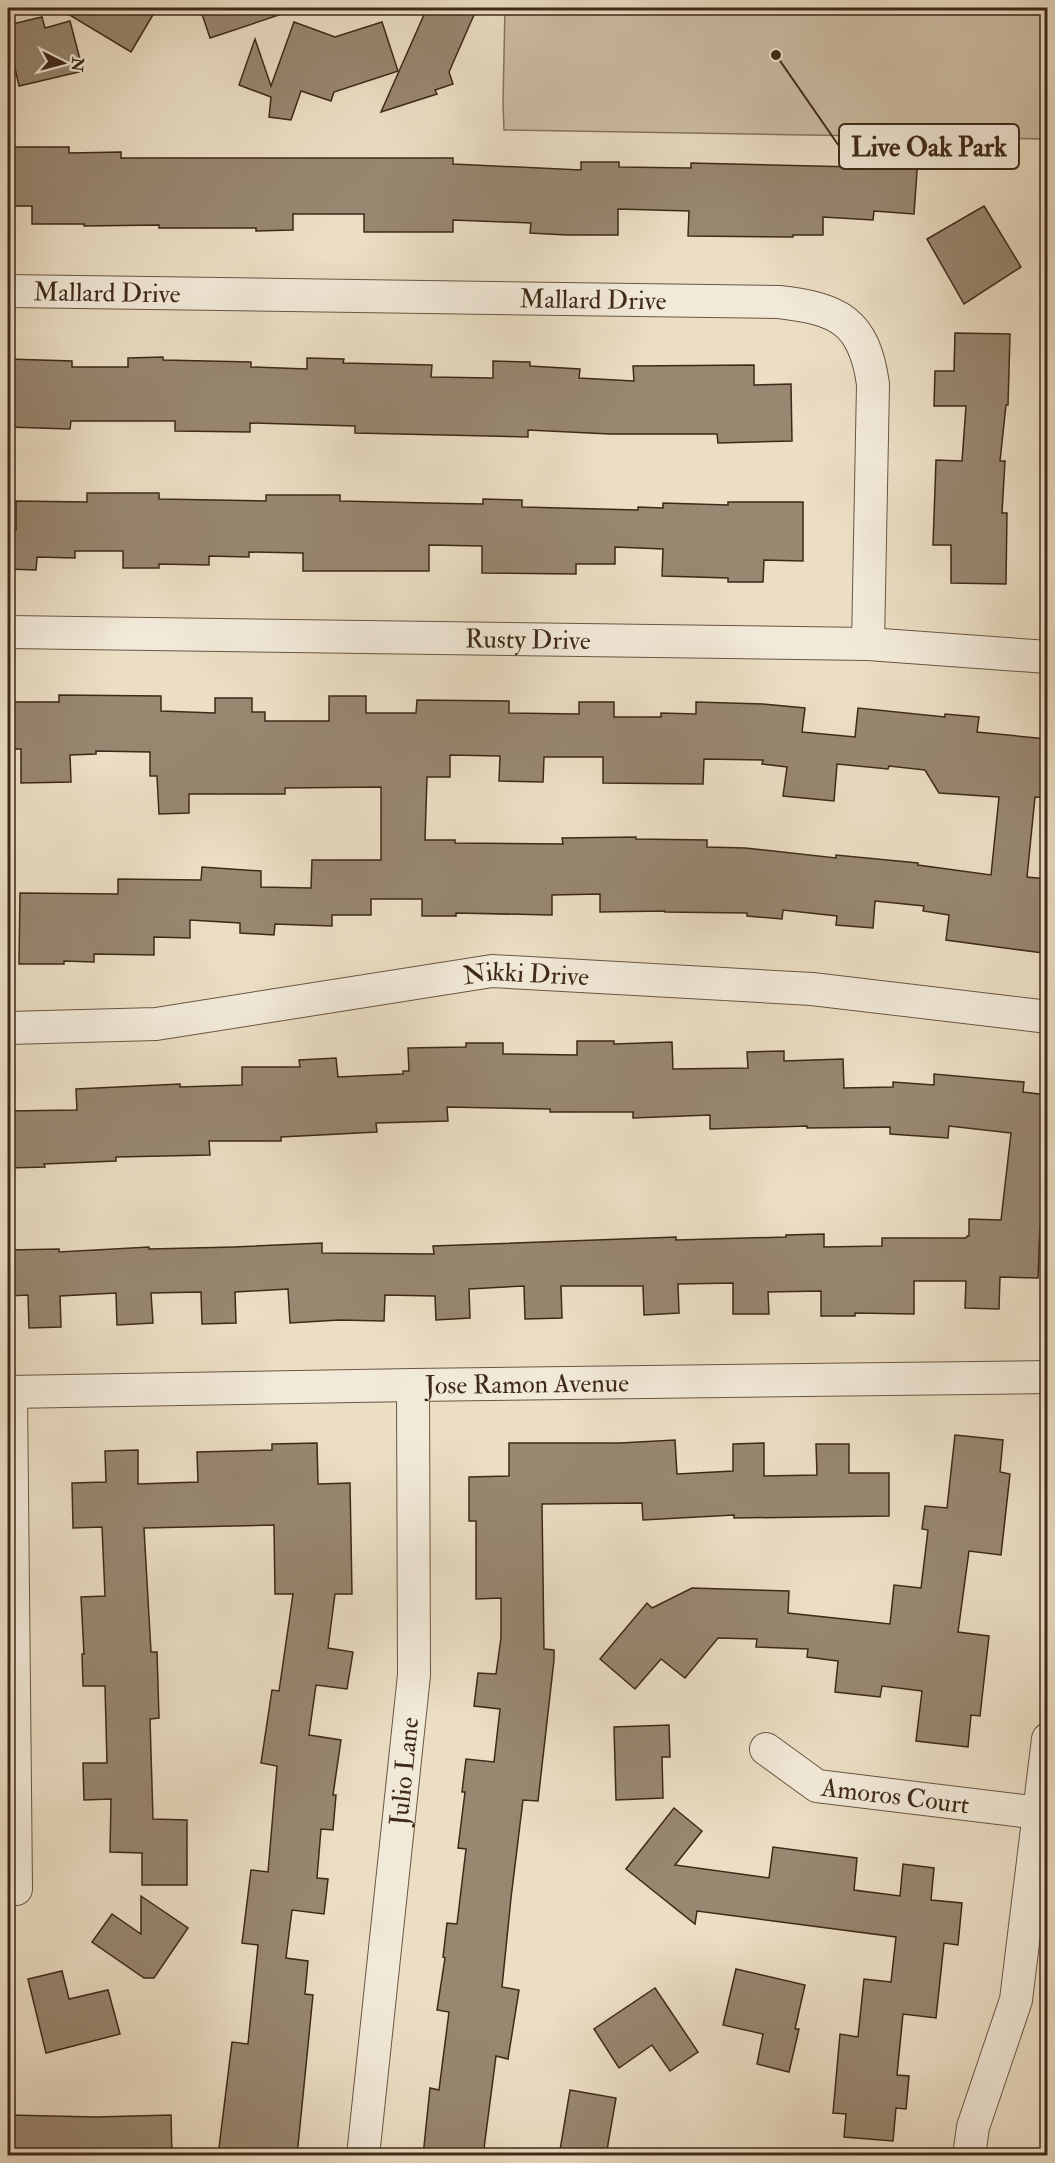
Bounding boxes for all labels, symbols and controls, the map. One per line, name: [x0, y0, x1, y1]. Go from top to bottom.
north arrow: [33, 33, 93, 93]
text: N: [66, 55, 88, 73]
callout: Live Oak Park: [839, 124, 1019, 169]
text: Live Oak Park: [851, 131, 1008, 164]
street label: Mallard Drive: [33, 276, 181, 310]
street label: Mallard Drive: [519, 283, 667, 317]
street label: Rusty Drive: [465, 623, 591, 657]
street label: Nikki Drive: [460, 956, 590, 993]
street label: Jose Ramon Avenue: [424, 1367, 629, 1402]
street label: Julio Lane: [383, 1715, 426, 1828]
street label: Amoros Court: [818, 1772, 971, 1821]

